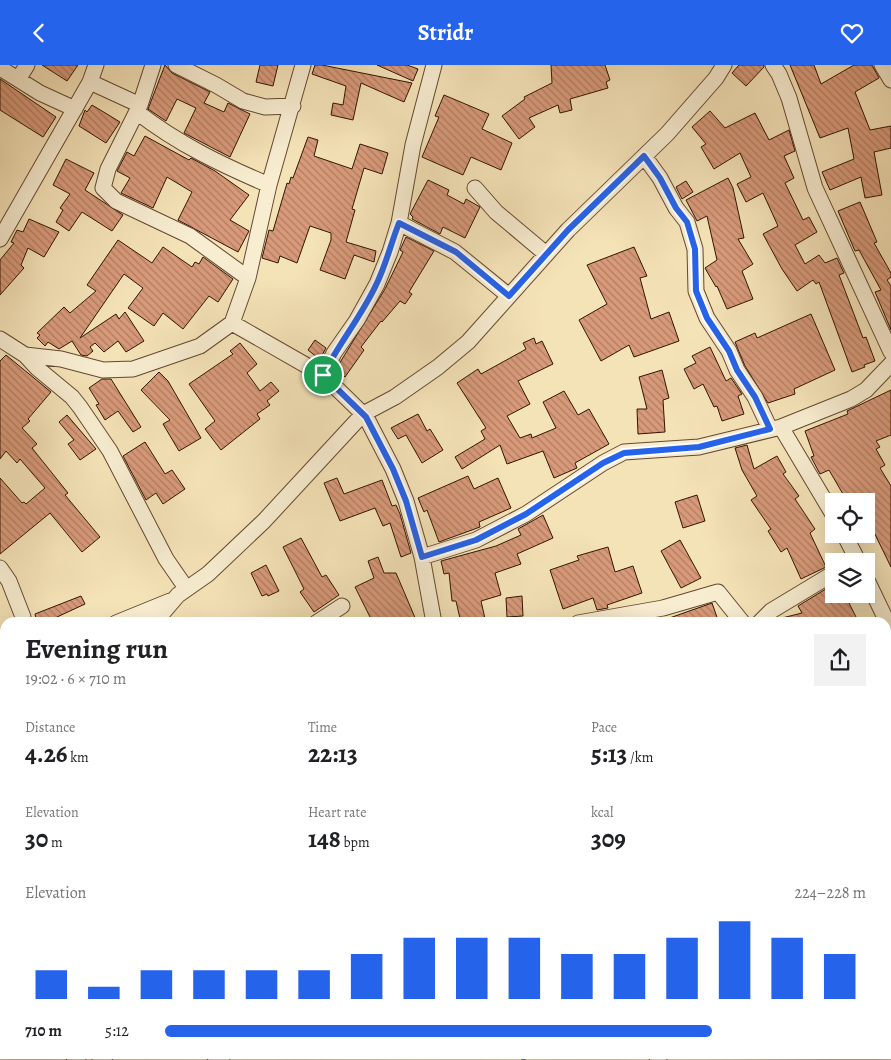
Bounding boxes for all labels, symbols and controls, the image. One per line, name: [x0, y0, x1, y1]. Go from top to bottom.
text: Stridr: [418, 18, 473, 48]
icon: back: [25, 19, 53, 47]
icon: heart: [838, 19, 866, 47]
pin: [302, 354, 344, 396]
icon: arrive: [309, 361, 337, 389]
map controls: [825, 493, 875, 603]
button: locate: [825, 493, 875, 543]
button: layers: [825, 553, 875, 603]
text: Evening run: [25, 630, 168, 668]
button: share: [814, 634, 866, 686]
text: 19:02 · 6 × 710 m: [25, 668, 126, 690]
text: Distance: [25, 718, 75, 737]
text: Time: [308, 718, 337, 737]
text: Pace: [591, 718, 617, 737]
text: 4.26: [25, 737, 67, 771]
text: 22:13: [308, 737, 358, 771]
text: 5:13: [591, 737, 627, 771]
text: km: [67, 748, 89, 767]
text: /km: [627, 748, 653, 767]
text: Elevation: [25, 803, 79, 822]
text: Heart rate: [308, 803, 366, 822]
text: kcal: [591, 803, 613, 822]
text: 30: [25, 822, 48, 856]
text: 148: [308, 822, 341, 856]
text: 309: [591, 822, 626, 856]
text: m: [48, 833, 63, 852]
text: bpm: [341, 833, 370, 852]
text: Elevation: [25, 882, 86, 904]
text: 224–228 m: [794, 882, 866, 904]
text: 710 m: [25, 1020, 62, 1042]
text: 5:12: [105, 1020, 129, 1042]

